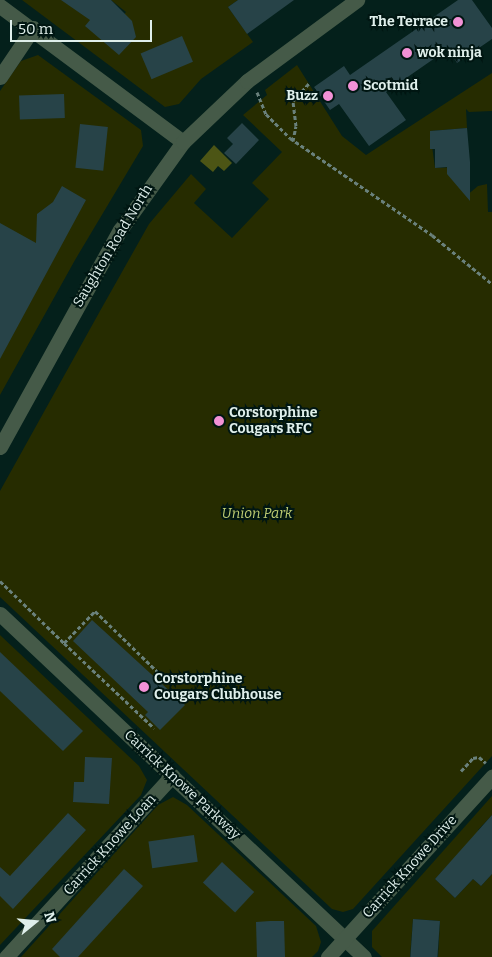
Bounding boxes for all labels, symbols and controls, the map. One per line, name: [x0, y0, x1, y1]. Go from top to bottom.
scale bar: [12, 10, 155, 42]
place label: The Terrace: [370, 14, 448, 30]
marker: The Terrace: [452, 16, 464, 28]
text: 50 m: [18, 20, 53, 38]
place label: wok ninja: [417, 45, 482, 61]
marker: wok ninja: [401, 47, 413, 59]
place label: Scotmid: [363, 78, 418, 94]
marker: Scotmid: [347, 80, 359, 92]
place label: Buzz: [286, 88, 318, 104]
marker: Buzz: [322, 90, 334, 102]
street label: Saughton Road North: [70, 182, 156, 310]
place label: Corstorphine Cougars RFC: [229, 405, 317, 438]
marker: Corstorphine Cougars RFC: [213, 415, 225, 427]
park label: Union Park: [222, 506, 292, 522]
place label: Corstorphine Cougars Clubhouse: [154, 671, 281, 704]
marker: Corstorphine Cougars Clubhouse: [138, 681, 150, 693]
street label: Carrick Knowe Parkway: [120, 727, 244, 843]
street label: Carrick Knowe Loan: [60, 791, 160, 899]
street label: Carrick Knowe Drive: [359, 812, 461, 922]
north arrow: [10, 897, 60, 947]
text: N: [40, 910, 60, 925]

